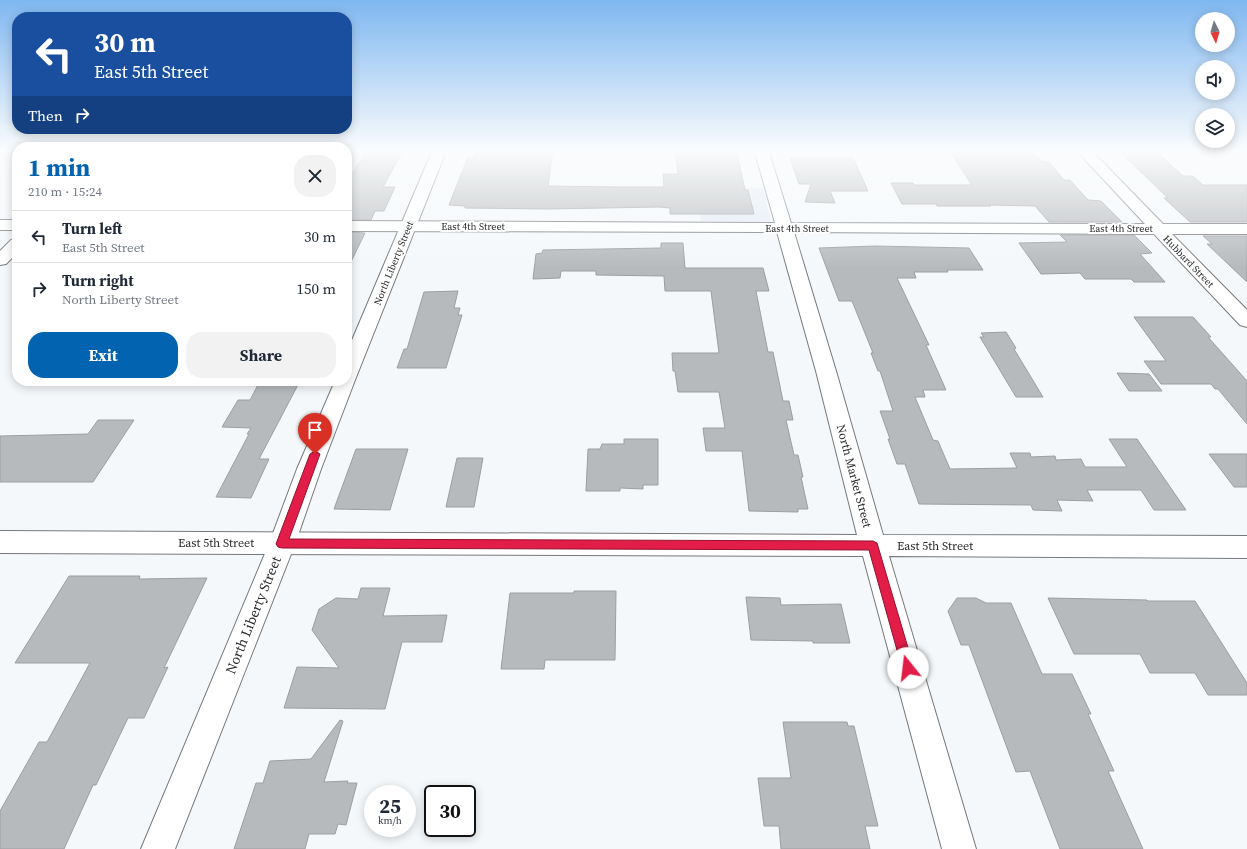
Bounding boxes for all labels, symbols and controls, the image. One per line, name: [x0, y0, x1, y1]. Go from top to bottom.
north arrow: [1195, 12, 1235, 52]
map controls: [1195, 12, 1235, 148]
text: 30 m: [94, 23, 156, 61]
icon: left: [28, 28, 80, 80]
text: East 5th Street: [94, 59, 208, 84]
button: sound: [1195, 60, 1235, 100]
icon: right: [71, 104, 93, 126]
text: Then: [28, 105, 63, 126]
button: layers: [1195, 108, 1235, 148]
text: 1 min: [28, 151, 90, 184]
button: close: [294, 155, 336, 197]
text: 210 m · 15:24: [28, 183, 102, 200]
text: Turn left: [62, 218, 122, 239]
street label: North Liberty Street: [371, 219, 417, 307]
street label: East 4th Street: [441, 220, 505, 233]
street label: East 4th Street: [765, 222, 829, 235]
street label: East 4th Street: [1089, 222, 1153, 235]
icon: left: [28, 226, 50, 248]
text: 30 m: [304, 226, 336, 247]
street label: Hubbard Street: [1160, 232, 1217, 291]
text: East 5th Street: [62, 239, 145, 256]
text: Turn right: [62, 270, 134, 291]
icon: right: [28, 278, 50, 300]
text: 150 m: [296, 278, 336, 299]
text: North Liberty Street: [62, 291, 178, 308]
button: Exit: [28, 332, 178, 378]
button: Share: [186, 332, 336, 378]
pin: [298, 413, 332, 454]
icon: arrive: [304, 419, 326, 441]
street label: North Market Street: [833, 423, 875, 529]
street label: East 5th Street: [178, 535, 254, 551]
street label: East 5th Street: [897, 538, 973, 554]
street label: North Liberty Street: [220, 553, 286, 677]
position arrow: [887, 647, 929, 689]
speed limit sign: 30: [424, 785, 476, 837]
text: 25: [379, 792, 401, 820]
text: km/h: [378, 814, 402, 827]

